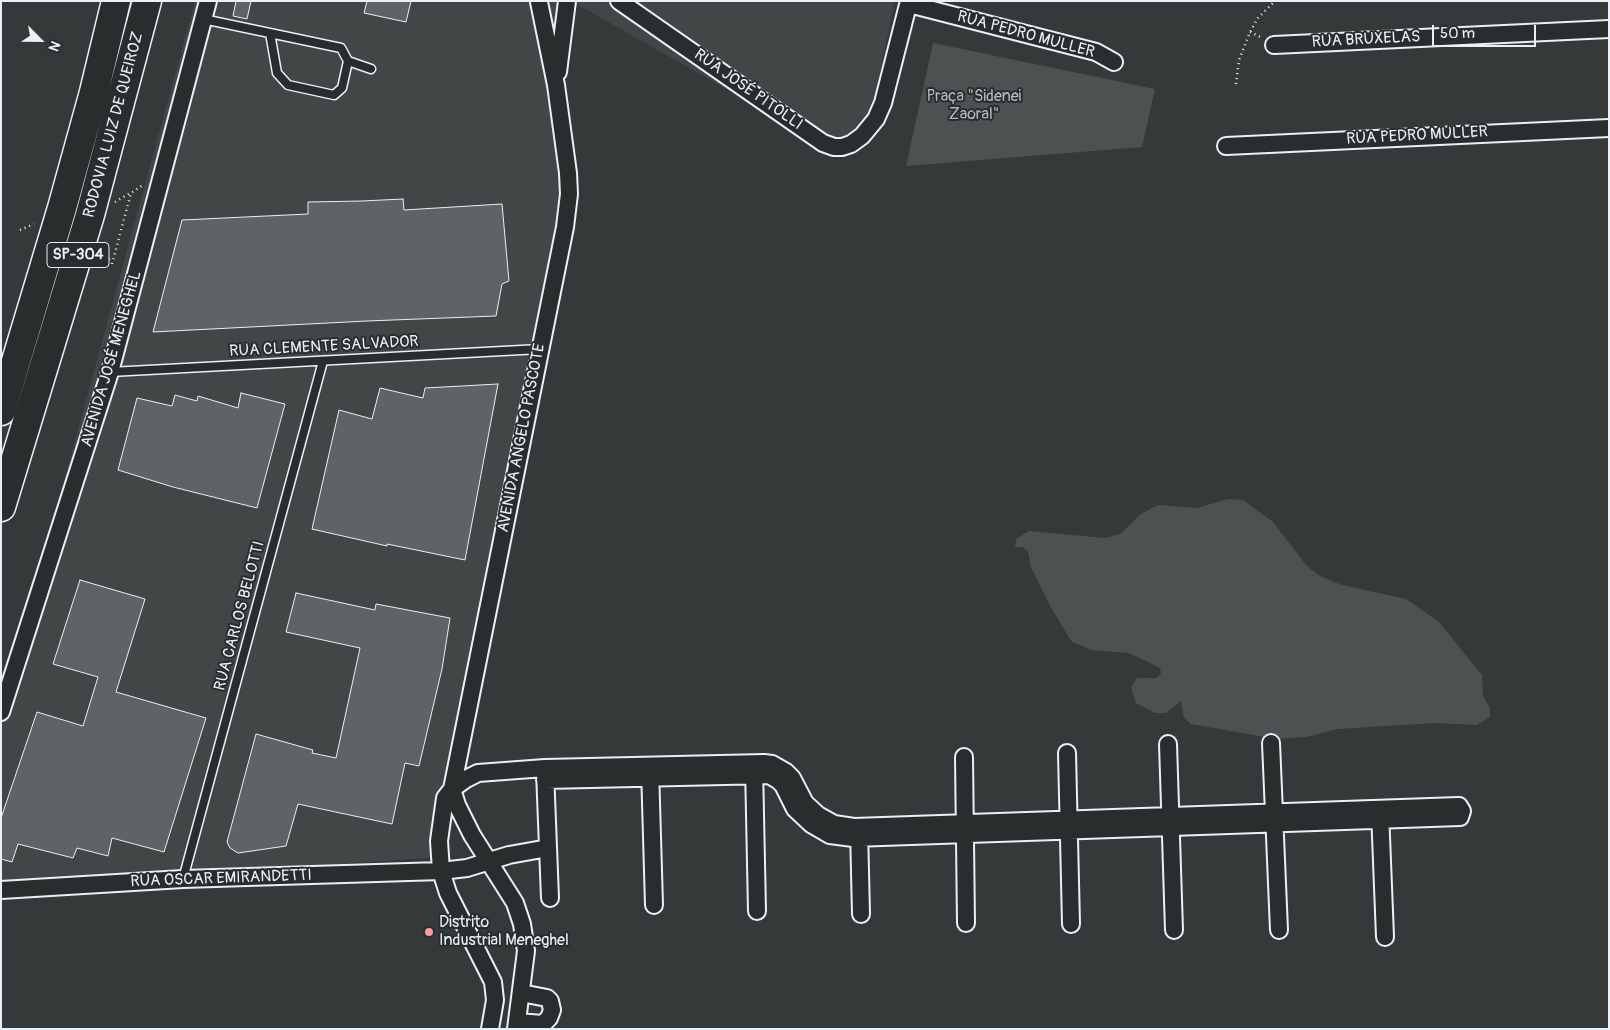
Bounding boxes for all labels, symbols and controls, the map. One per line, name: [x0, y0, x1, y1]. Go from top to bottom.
street label: RUA PEDRO MULLER: [955, 7, 1097, 63]
north arrow: [15, 15, 65, 65]
scale bar: [1435, 15, 1539, 47]
text: 50 m: [1440, 24, 1475, 43]
street label: RUA BRUXELAS: [1311, 28, 1421, 52]
street label: RODOVIA LUIZ DE QUEIROZ: [80, 30, 148, 220]
text: N: [45, 38, 64, 54]
street label: RUA JOSÉ PITOLLI: [690, 45, 806, 135]
park label: Praça "Sidenei Zaoral": [927, 87, 1021, 125]
street label: RUA PEDRO MULLER: [1346, 123, 1488, 149]
road number: SP-304: [47, 242, 109, 268]
street label: AVENIDA JOSÉ MENEGHEL: [78, 269, 146, 449]
street label: RUA CLEMENTE SALVADOR: [229, 332, 419, 362]
street label: AVENIDA ANGELO PASCOTE: [494, 342, 550, 534]
street label: RUA CARLOS BELOTTI: [211, 539, 269, 693]
street label: RUA OSCAR EMIRANDETTI: [130, 866, 312, 892]
place label: Distrito Industrial Meneghel: [439, 913, 569, 951]
marker: Distrito Industrial Meneghel: [423, 926, 435, 938]

